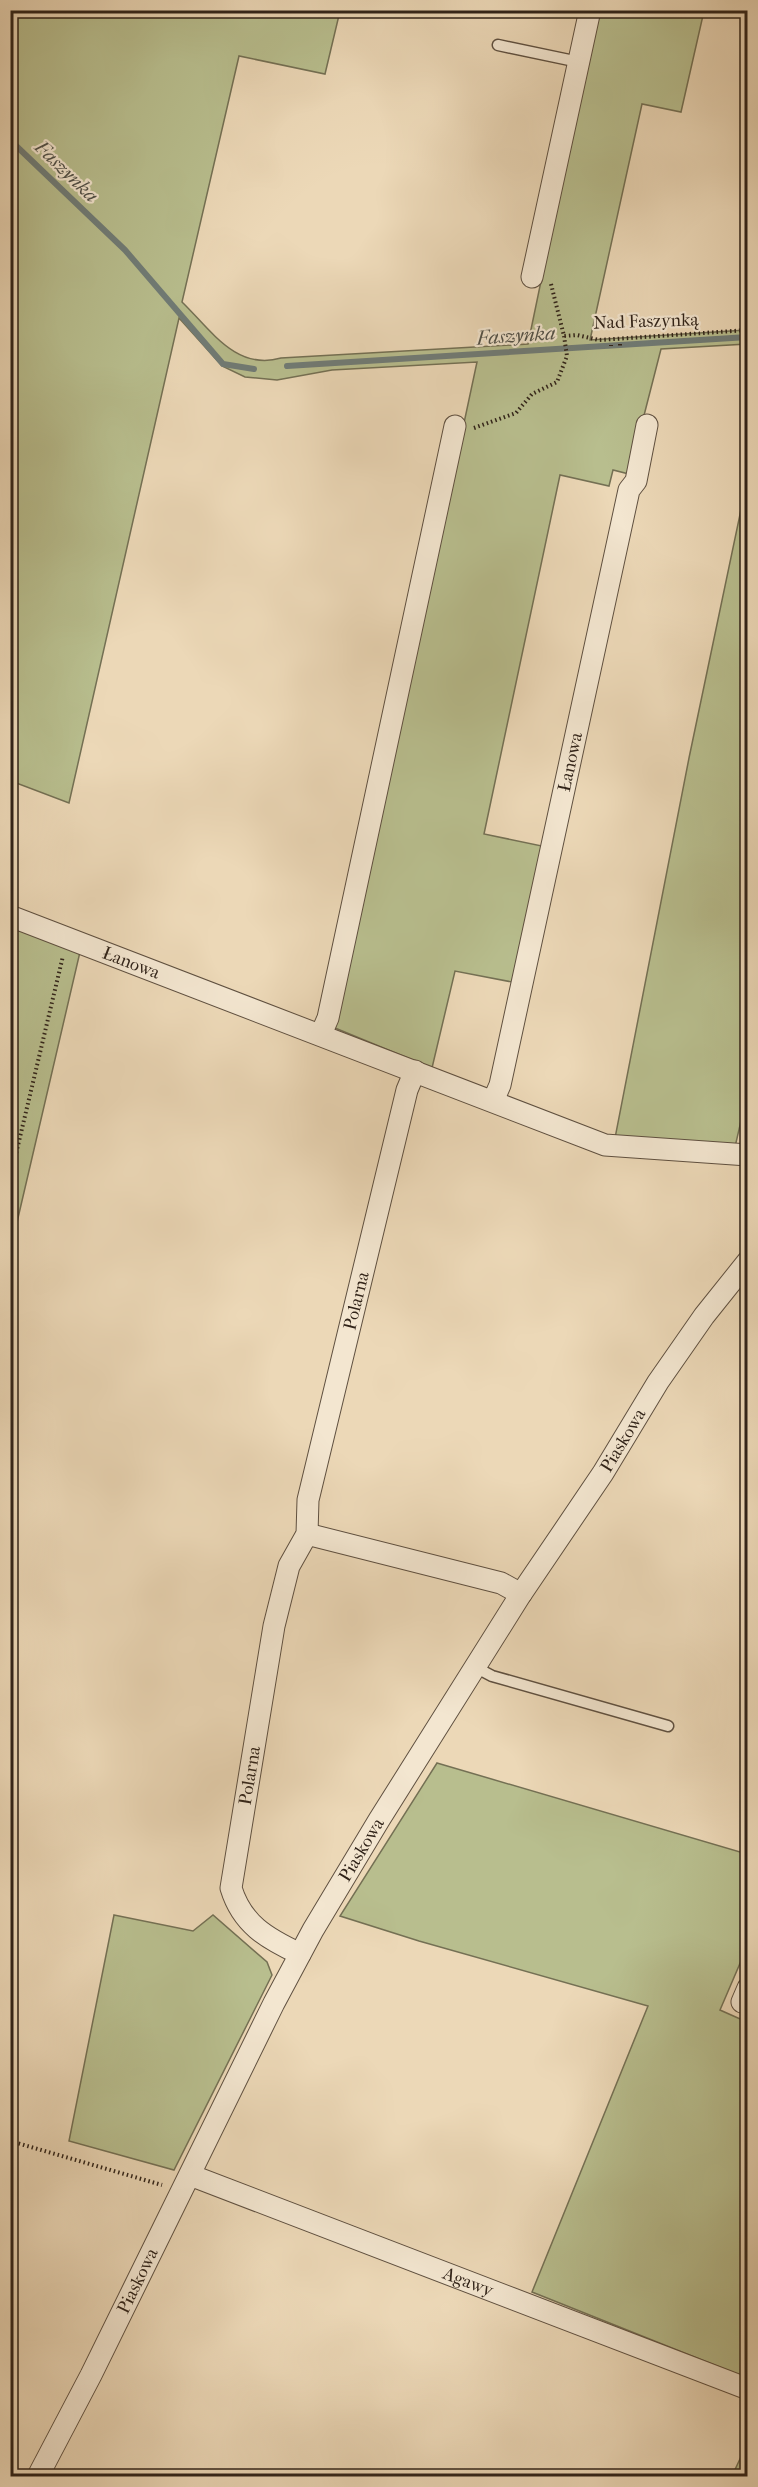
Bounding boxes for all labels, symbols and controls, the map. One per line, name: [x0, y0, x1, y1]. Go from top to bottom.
water label: Faszynka: [29, 135, 103, 207]
street label: Nad Faszynką: [593, 309, 700, 334]
water label: Faszynka: [475, 321, 556, 350]
street label: Łanowa: [554, 730, 587, 794]
street label: Łanowa: [99, 943, 163, 984]
street label: Polarna: [339, 1269, 374, 1332]
street label: Piaskowa: [596, 1404, 651, 1476]
street label: Polarna: [235, 1744, 265, 1806]
street label: Piaskowa: [334, 1814, 389, 1886]
street label: Piaskowa: [113, 2244, 163, 2317]
street label: Agawy: [439, 2263, 498, 2302]

